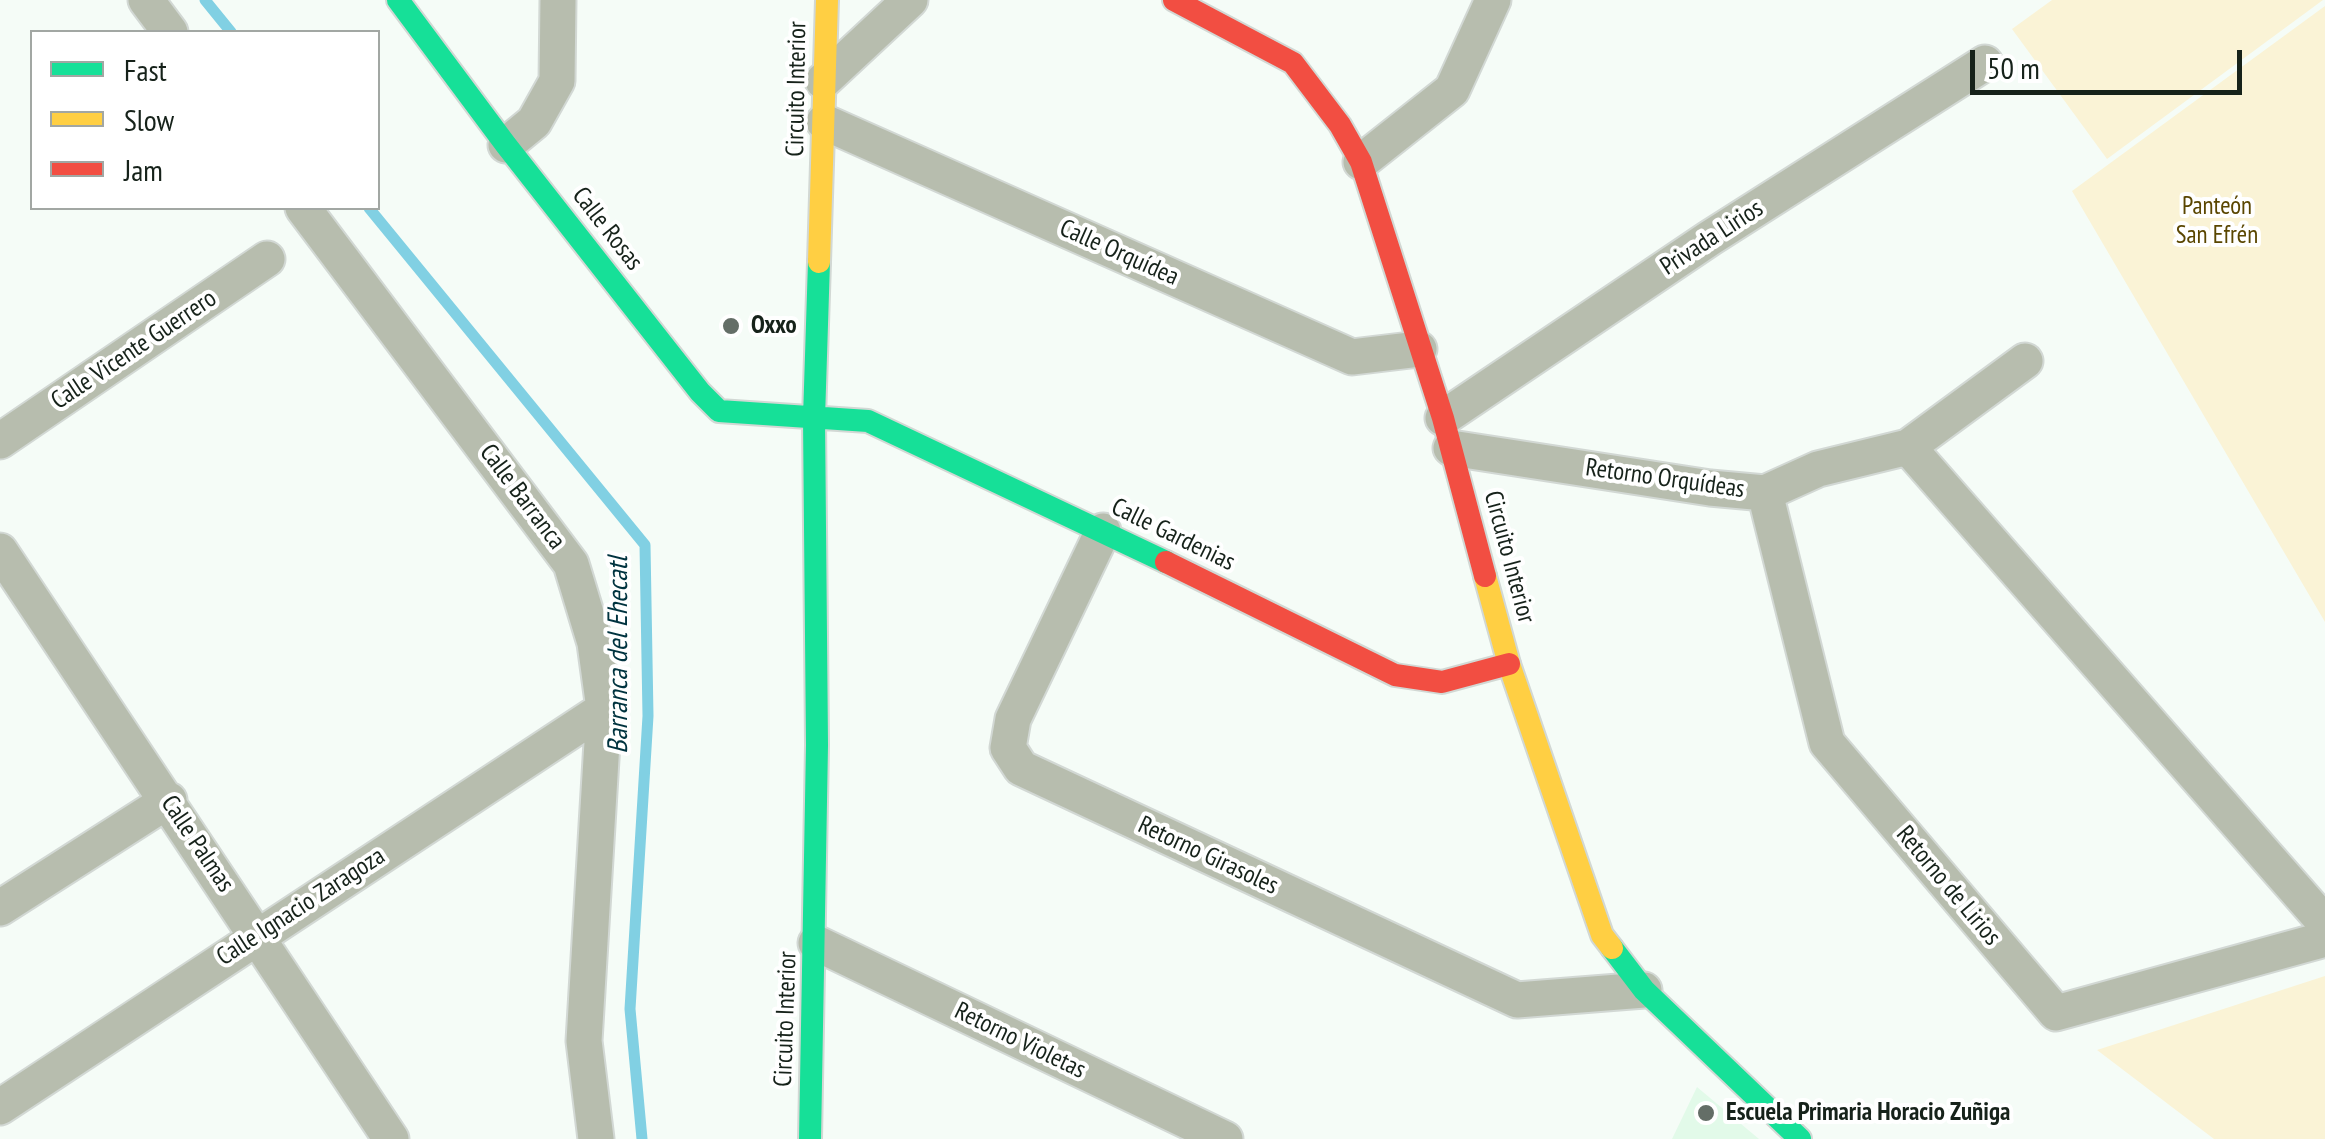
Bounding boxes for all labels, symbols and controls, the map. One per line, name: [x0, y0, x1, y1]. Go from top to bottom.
street label: Circuito Interior: [781, 21, 813, 157]
legend: [30, 30, 380, 210]
scale bar: [1975, 30, 2248, 92]
text: 50 m: [1987, 48, 2040, 87]
text: Fast: [124, 50, 167, 89]
text: Slow: [124, 100, 174, 139]
text: Jam: [124, 150, 163, 189]
street label: Calle Rosas: [565, 181, 649, 277]
park label: Panteón San Efrén: [2176, 192, 2258, 251]
street label: Privada Lirios: [1655, 194, 1769, 282]
street label: Calle Orquídea: [1055, 213, 1183, 293]
street label: Calle Vicente Guerrero: [46, 284, 222, 416]
place label: Oxxo: [751, 311, 797, 341]
marker: Oxxo: [720, 315, 742, 337]
street label: Calle Barranca: [473, 439, 571, 555]
street label: Retorno Orquídeas: [1584, 453, 1746, 505]
street label: Circuito Interior: [1477, 488, 1541, 626]
street label: Calle Gardenias: [1106, 492, 1240, 578]
water label: Barranca del Ehecatl: [602, 556, 636, 754]
street label: Calle Palmas: [154, 790, 240, 898]
street label: Retorno Girasoles: [1133, 810, 1283, 902]
street label: Retorno de Lirios: [1889, 820, 2007, 952]
street label: Calle Ignacio Zaragoza: [211, 842, 391, 972]
street label: Circuito Interior: [769, 951, 803, 1087]
street label: Retorno Violetas: [950, 996, 1090, 1086]
place label: Escuela Primaria Horacio Zuñiga: [1726, 1098, 2010, 1128]
marker: Escuela Primaria Horacio Zuñiga: [1695, 1102, 1717, 1124]

